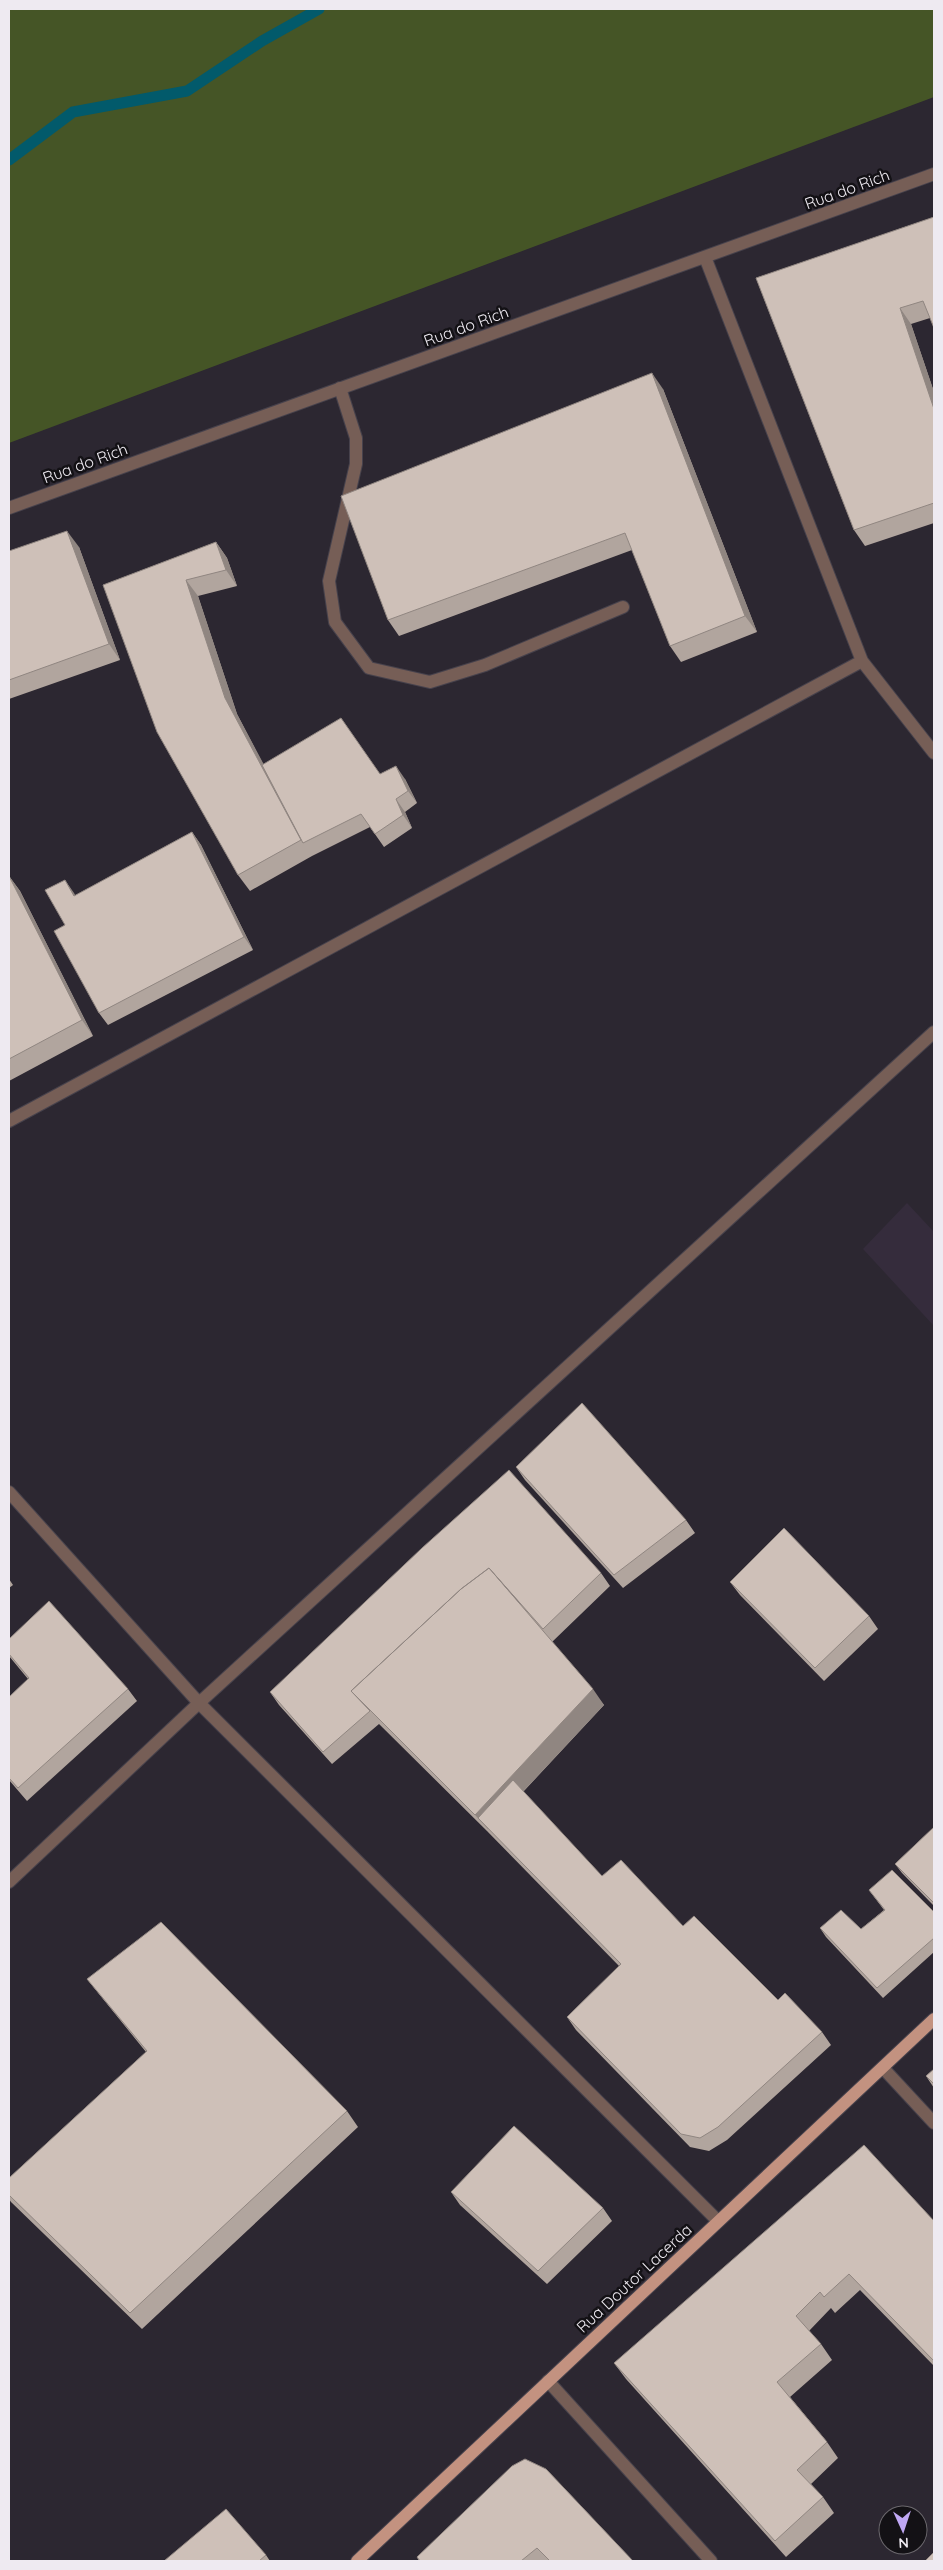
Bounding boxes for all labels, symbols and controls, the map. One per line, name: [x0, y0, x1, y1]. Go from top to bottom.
street label: Rua do Rich: [802, 164, 892, 214]
street label: Rua do Rich: [421, 301, 511, 351]
street label: Rua do Rich: [40, 438, 130, 488]
street label: Rua Doutor Lacerda: [572, 2219, 696, 2337]
north arrow: [878, 2505, 928, 2555]
text: N: [898, 2534, 909, 2552]

